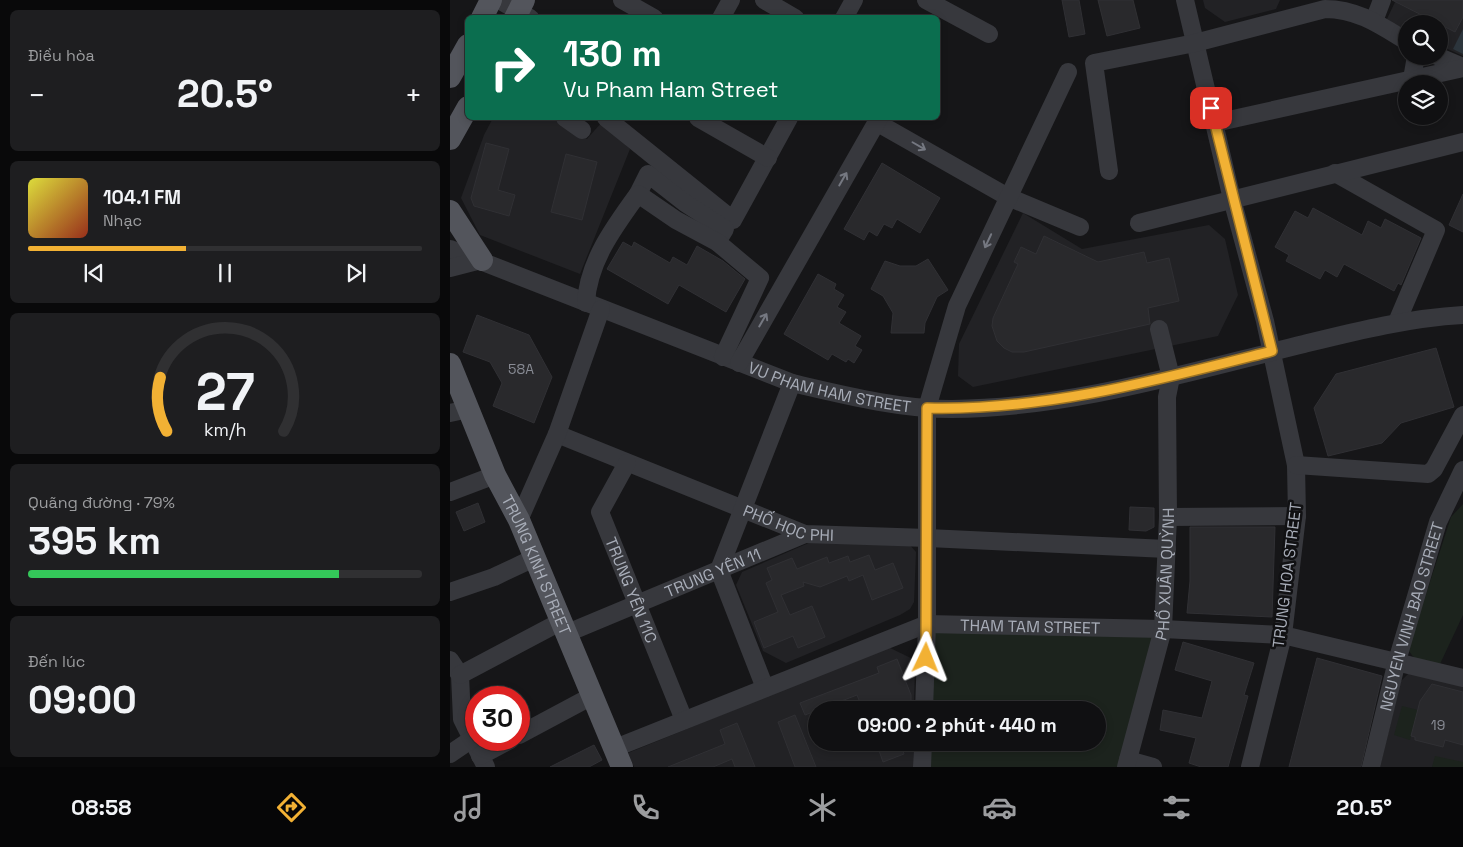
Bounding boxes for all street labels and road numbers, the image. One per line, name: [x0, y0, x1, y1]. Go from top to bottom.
street label: VU PHAM HAM STREET: [745, 356, 912, 417]
street label: TRUNG KINH STREET: [497, 491, 576, 638]
street label: PHỐ HỌC PHI: [740, 500, 834, 545]
street label: TRUNG HOA STREET: [1268, 501, 1306, 649]
street label: PHỐ XUÂN QUỲNH: [1150, 508, 1179, 643]
street label: NGUYEN VINH BAO STREET: [1375, 519, 1448, 713]
street label: TRUNG YÊN 11C: [601, 534, 662, 646]
street label: TRUNG YÊN 11: [661, 543, 764, 602]
street label: THAM TAM STREET: [960, 614, 1101, 638]

